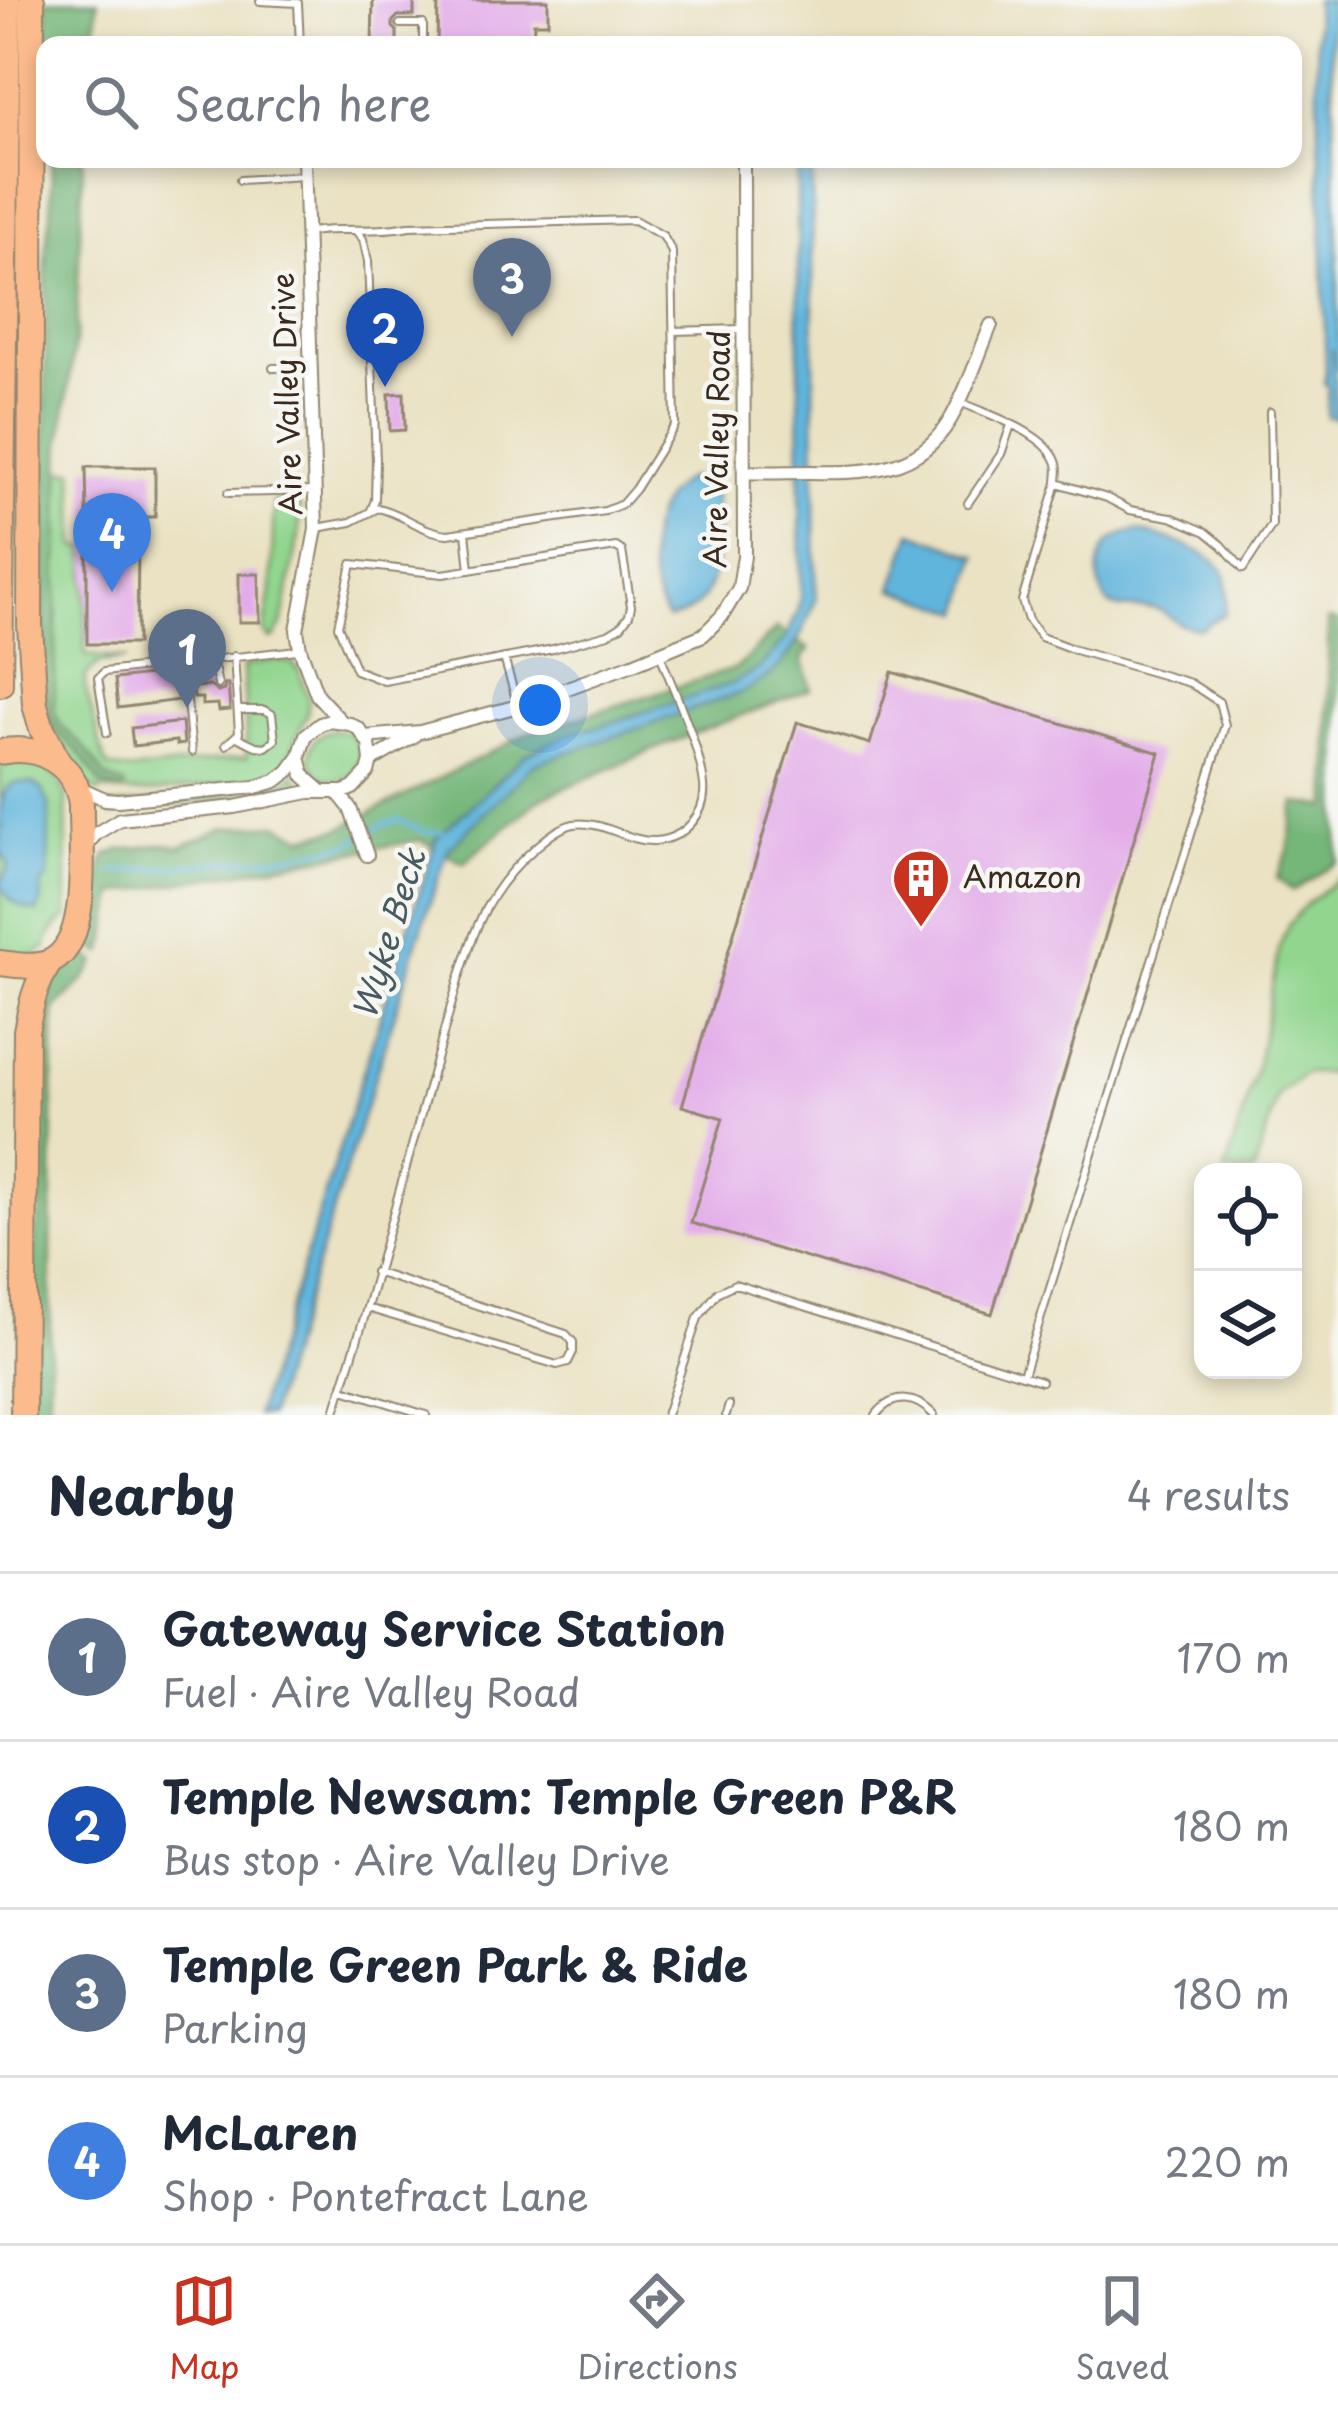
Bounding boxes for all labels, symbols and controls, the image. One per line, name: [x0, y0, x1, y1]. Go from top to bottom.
search box: [36, 36, 1302, 168]
text: Search here: [174, 68, 431, 136]
icon: search: [78, 69, 144, 135]
pin: 3: [473, 238, 551, 337]
street label: Aire Valley Drive: [259, 272, 312, 516]
pin: 2: [346, 288, 424, 387]
street label: Aire Valley Road: [691, 330, 740, 568]
pin: 4: [73, 493, 151, 592]
pin: 1: [148, 609, 226, 708]
your location: [510, 675, 570, 735]
water label: Wyke Beck: [337, 840, 437, 1025]
building icon: Amazon: [890, 847, 952, 929]
place label: Amazon: [963, 853, 1082, 898]
map controls: [1194, 1163, 1302, 1379]
button: locate: [1194, 1163, 1302, 1271]
button: layers: [1194, 1271, 1302, 1379]
text: Nearby: [48, 1455, 235, 1532]
text: 4 results: [1127, 1464, 1290, 1523]
text: Gateway Service Station: [162, 1593, 726, 1661]
text: 1: [78, 1627, 96, 1686]
text: 170 m: [1177, 1627, 1290, 1686]
text: Fuel · Aire Valley Road: [162, 1661, 580, 1720]
text: Temple Newsam: Temple Green P&R: [162, 1761, 957, 1829]
text: 2: [73, 1795, 101, 1854]
text: 180 m: [1173, 1795, 1290, 1854]
text: Bus stop · Aire Valley Drive: [162, 1829, 670, 1888]
text: Temple Green Park & Ride: [162, 1929, 748, 1997]
text: 3: [74, 1963, 100, 2022]
text: 180 m: [1173, 1963, 1290, 2022]
text: Parking: [162, 1997, 308, 2056]
text: McLaren: [162, 2097, 358, 2165]
text: 4: [74, 2131, 100, 2190]
text: 220 m: [1165, 2131, 1290, 2190]
text: Shop · Pontefract Lane: [162, 2165, 589, 2224]
tab: Map: [169, 2268, 239, 2390]
tab: Directions: [577, 2268, 738, 2390]
tab: Saved: [1075, 2268, 1169, 2390]

